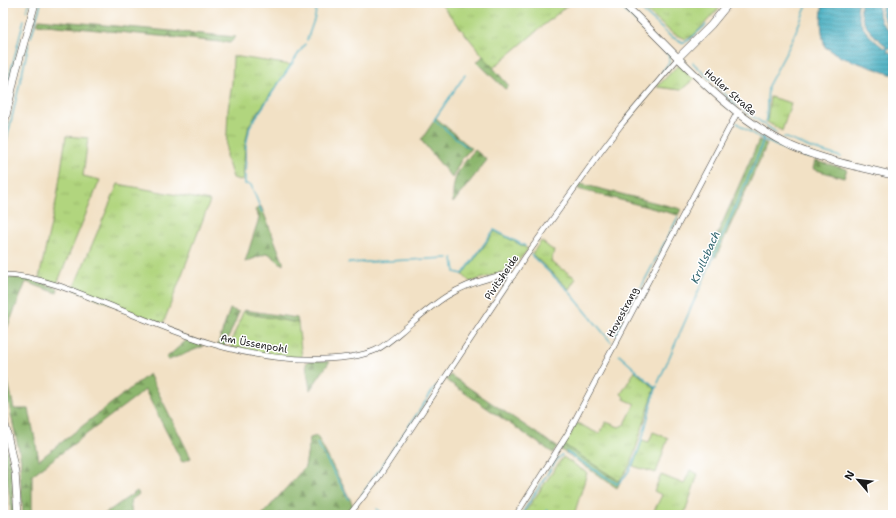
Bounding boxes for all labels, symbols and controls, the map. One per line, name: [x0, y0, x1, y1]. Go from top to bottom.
street label: Holler Straße: [702, 66, 760, 119]
water label: Krullsbach: [687, 229, 724, 286]
street label: Pivitsheide: [481, 252, 522, 302]
street label: Hovestrang: [604, 285, 641, 340]
street label: Am Üssenpohl: [219, 331, 288, 356]
north arrow: [838, 460, 878, 500]
text: N: [841, 468, 858, 483]

